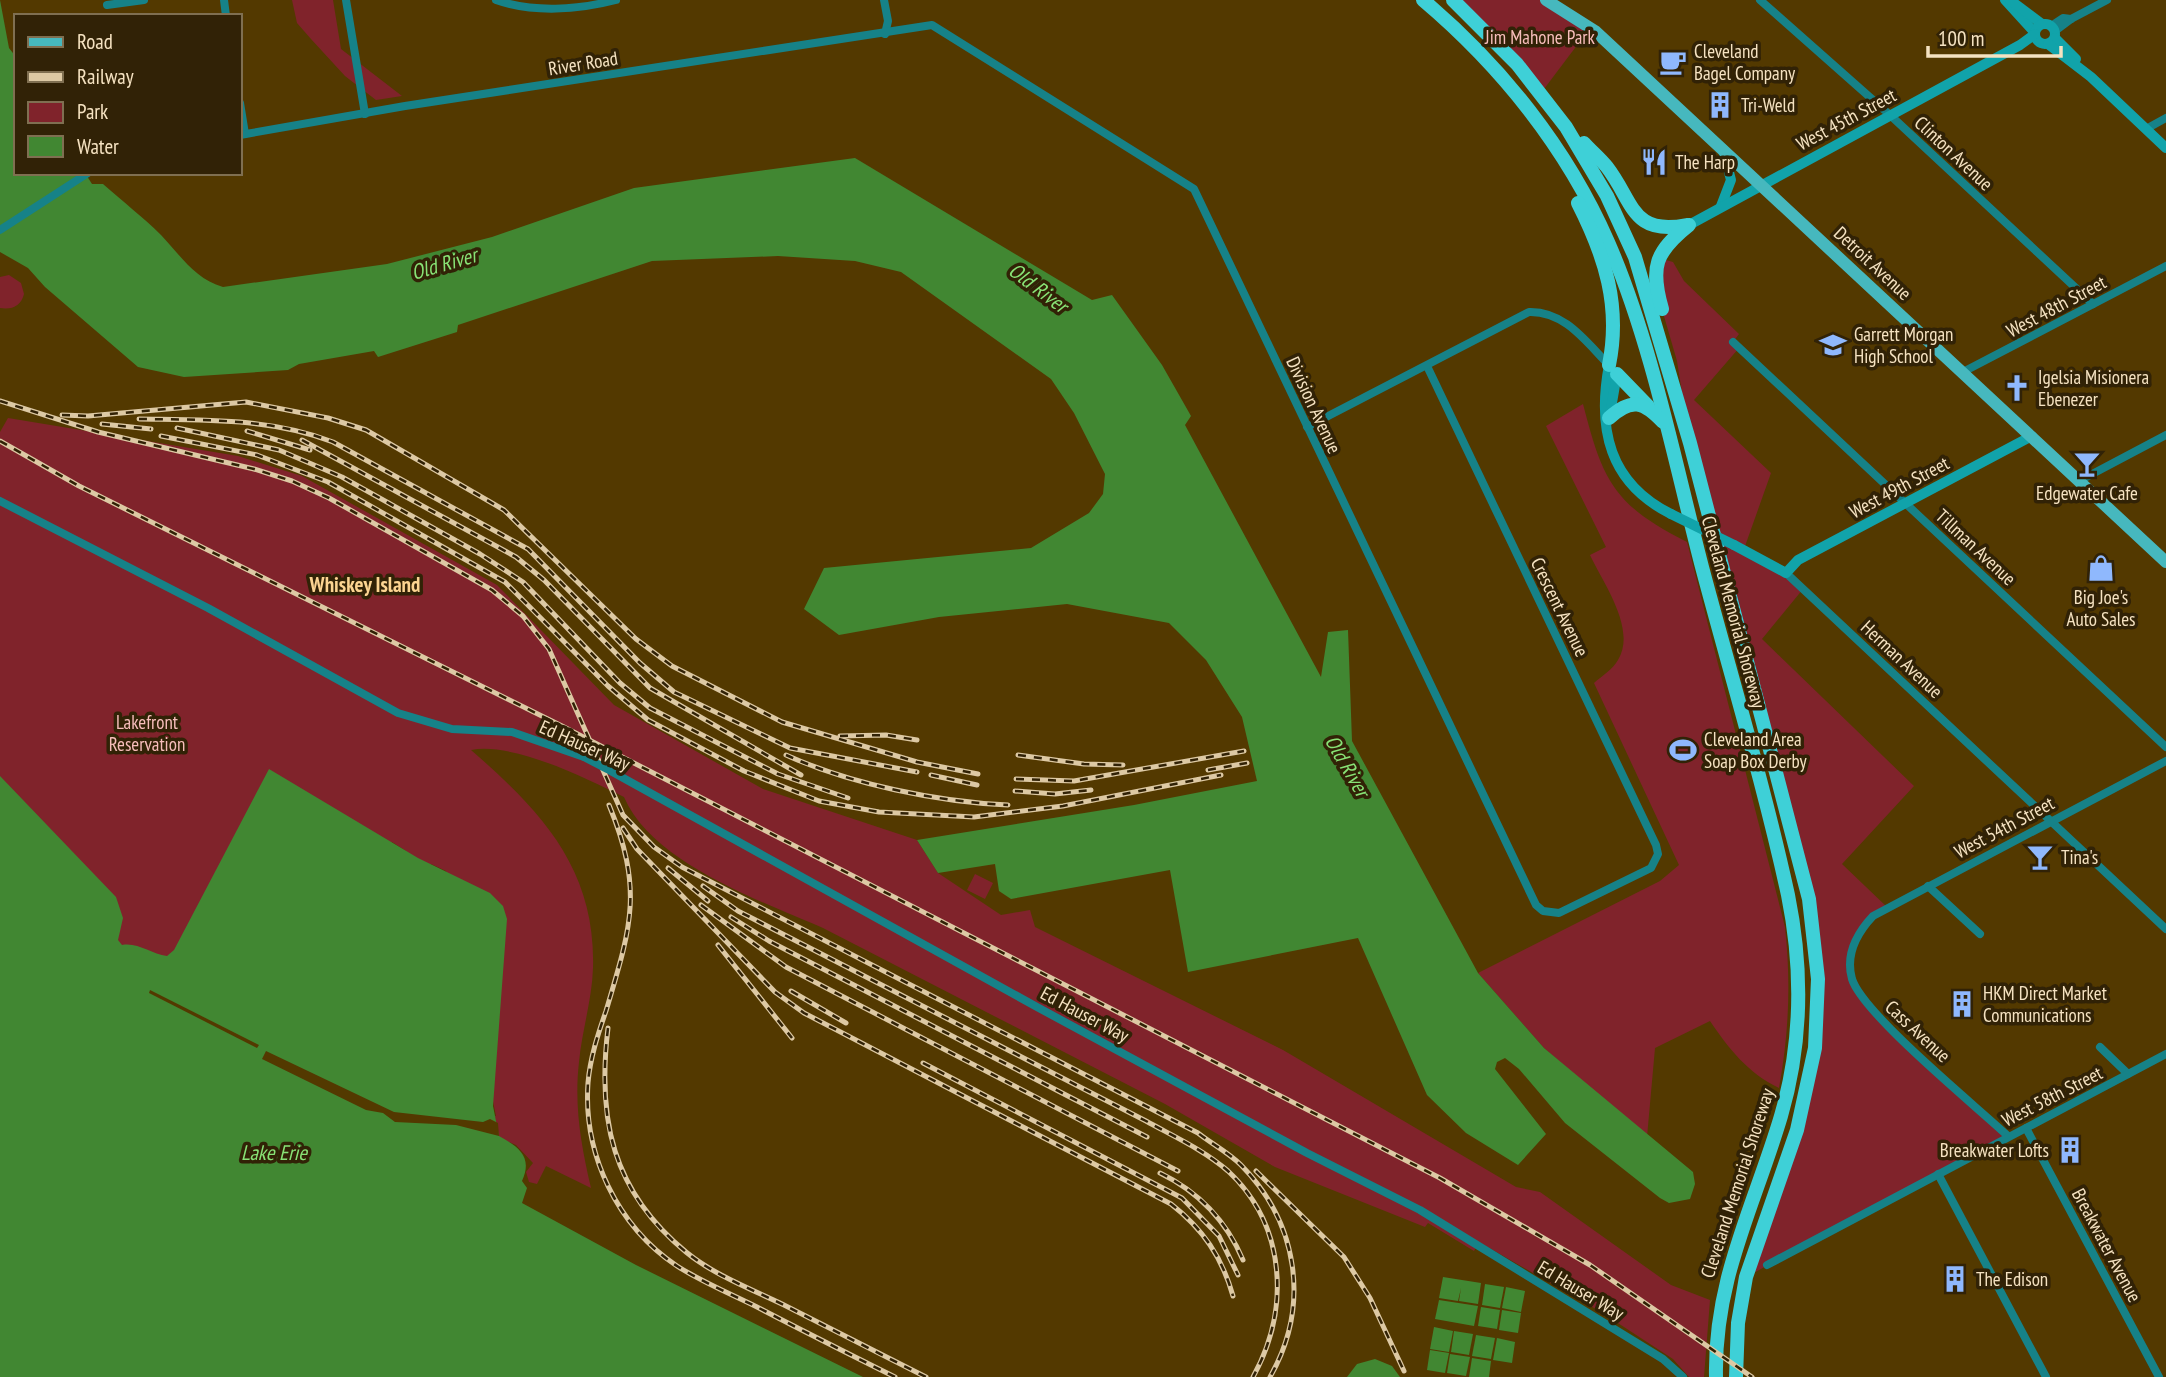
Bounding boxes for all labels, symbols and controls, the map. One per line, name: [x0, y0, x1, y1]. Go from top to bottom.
legend: [14, 14, 242, 175]
scale bar: [1928, 14, 2061, 58]
park label: Jim Mahone Park: [1484, 25, 1596, 49]
text: 100 m: [1938, 25, 1984, 52]
text: Road: [77, 28, 113, 55]
place label: Cleveland Bagel Company: [1694, 39, 1796, 85]
street label: River Road: [546, 46, 620, 80]
cafe icon: Cleveland Bagel Company: [1658, 47, 1688, 77]
text: Railway: [77, 63, 134, 90]
street label: West 45th Street: [1792, 82, 1901, 155]
building icon: Tri-Weld: [1705, 90, 1735, 120]
place label: Tri-Weld: [1741, 93, 1795, 117]
text: Park: [77, 98, 108, 125]
street label: Clinton Avenue: [1910, 111, 1998, 196]
text: Water: [77, 133, 119, 160]
restaurant icon: The Harp: [1639, 147, 1669, 177]
place label: The Harp: [1675, 150, 1735, 174]
street label: Detroit Avenue: [1829, 221, 1917, 305]
water label: Old River: [408, 240, 483, 286]
water label: Old River: [1003, 257, 1076, 321]
street label: West 48th Street: [2002, 269, 2111, 342]
place label: Garrett Morgan High School: [1854, 322, 1953, 368]
school or university icon: Garrett Morgan High School: [1818, 330, 1848, 360]
street label: Division Avenue: [1281, 353, 1347, 457]
place label: Igelsia Misionera Ebenezer: [2038, 365, 2149, 411]
church icon: Igelsia Misionera Ebenezer: [2002, 373, 2032, 403]
bar icon: Edgewater Cafe: [2072, 449, 2102, 479]
street label: West 49th Street: [1845, 450, 1954, 523]
place label: Edgewater Cafe: [2036, 481, 2138, 505]
street label: Tillman Avenue: [1931, 504, 2021, 590]
street label: Cleveland Memorial Shoreway: [1697, 513, 1771, 712]
street label: Crescent Avenue: [1526, 553, 1594, 661]
shop icon: Big Joe's Auto Sales: [2086, 553, 2116, 583]
district label: Whiskey Island: [309, 571, 420, 598]
place label: Big Joe's Auto Sales: [2067, 585, 2135, 631]
street label: Herman Avenue: [1856, 615, 1948, 703]
park label: Lakefront Reservation: [109, 710, 185, 756]
street label: Ed Hauser Way: [536, 714, 635, 776]
place label: Cleveland Area Soap Box Derby: [1704, 727, 1808, 773]
water label: Old River: [1319, 730, 1378, 804]
sports icon: Cleveland Area Soap Box Derby: [1668, 735, 1698, 765]
street label: West 54th Street: [1950, 790, 2059, 863]
bar icon: Tina's: [2025, 842, 2055, 872]
place label: Tina's: [2061, 845, 2098, 869]
street label: Ed Hauser Way: [1037, 981, 1134, 1048]
place label: HKM Direct Market Communications: [1983, 981, 2108, 1027]
building icon: HKM Direct Market Communications: [1947, 989, 1977, 1019]
street label: Cass Avenue: [1880, 995, 1956, 1067]
street label: West 58th Street: [1998, 1060, 2107, 1132]
street label: Cleveland Memorial Shoreway: [1695, 1084, 1779, 1281]
building icon: Breakwater Lofts: [2055, 1135, 2085, 1165]
place label: Breakwater Lofts: [1940, 1138, 2049, 1162]
water label: Lake Erie: [241, 1139, 308, 1166]
street label: Breakwater Avenue: [2067, 1184, 2147, 1306]
street label: Ed Hauser Way: [1533, 1255, 1629, 1326]
building icon: The Edison: [1940, 1264, 1970, 1294]
place label: The Edison: [1976, 1267, 2048, 1291]

